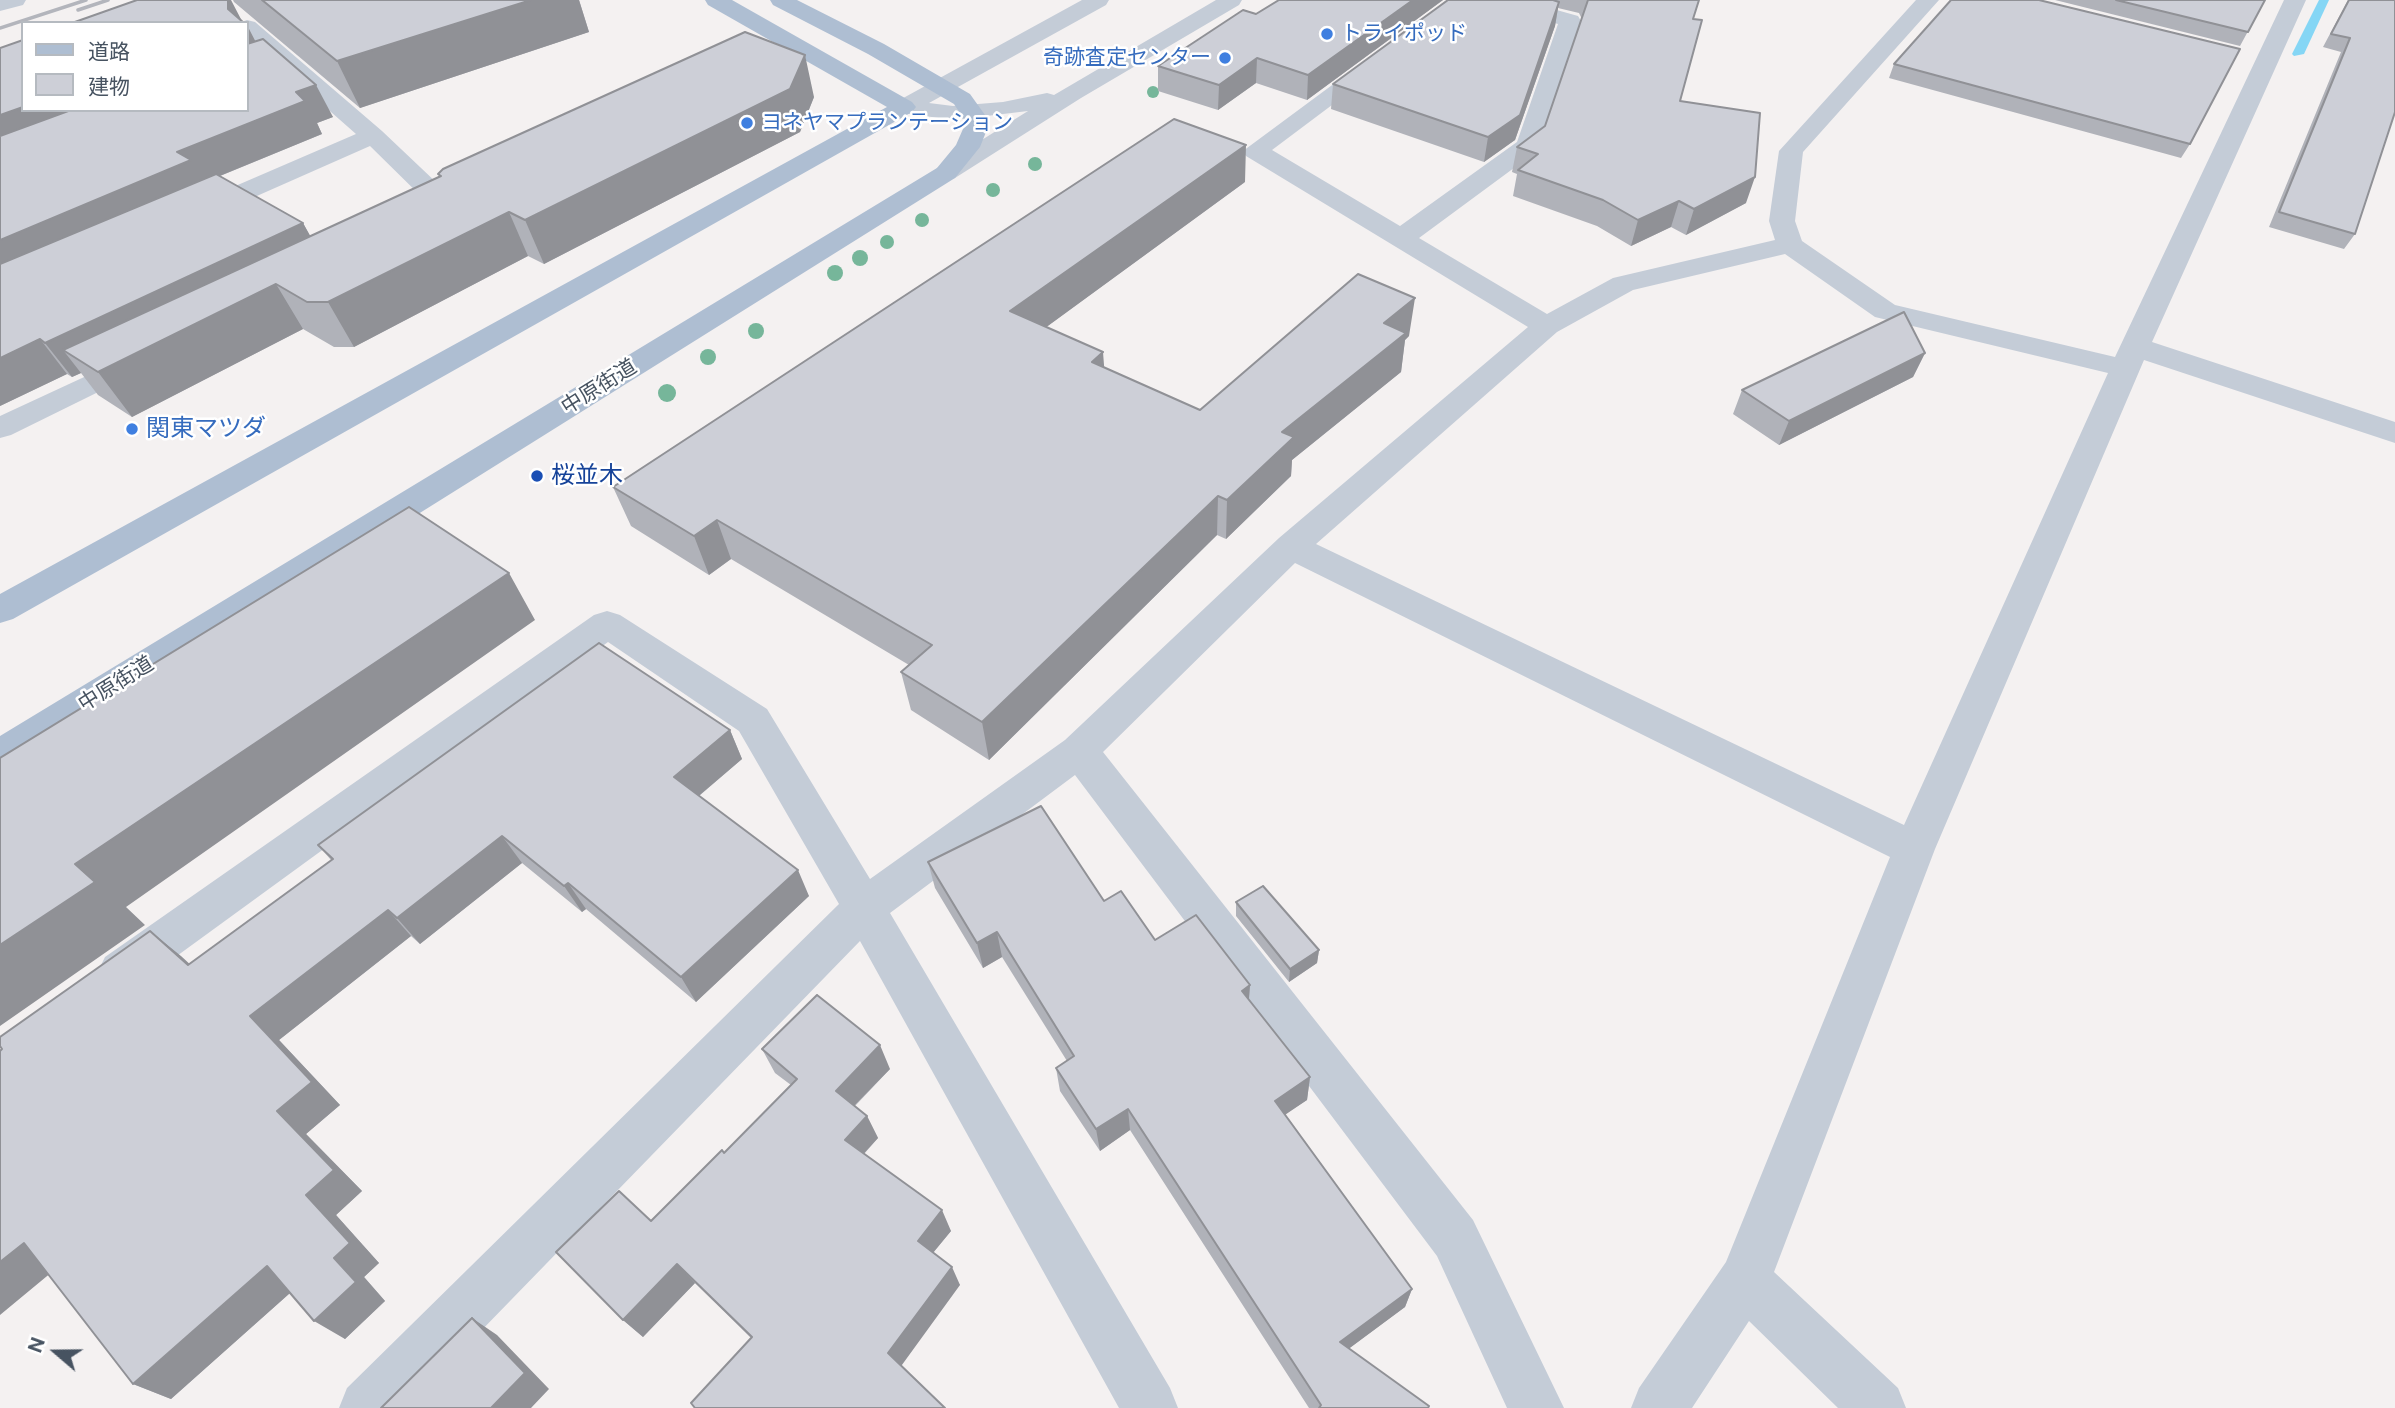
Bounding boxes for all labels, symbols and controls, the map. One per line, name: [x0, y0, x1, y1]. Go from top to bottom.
legend: [21, 21, 248, 112]
place label: トライポッド: [1341, 21, 1467, 47]
marker: トライポッド: [1319, 26, 1335, 42]
text: 道路: [88, 39, 130, 64]
place label: 奇跡査定センター: [1043, 45, 1211, 71]
marker: 奇跡査定センター: [1217, 50, 1233, 66]
text: 建物: [88, 74, 130, 99]
place label: ヨネヤマプランテーション: [761, 110, 1013, 136]
marker: ヨネヤマプランテーション: [739, 115, 755, 131]
street label: 中原街道: [557, 354, 641, 420]
place label: 関東マツダ: [146, 415, 266, 443]
marker: 関東マツダ: [124, 421, 140, 437]
place label: 桜並木: [551, 462, 623, 490]
marker: 桜並木: [529, 468, 545, 484]
street label: 中原街道: [74, 651, 158, 717]
north arrow: [21, 1317, 91, 1387]
text: N: [23, 1334, 49, 1356]

